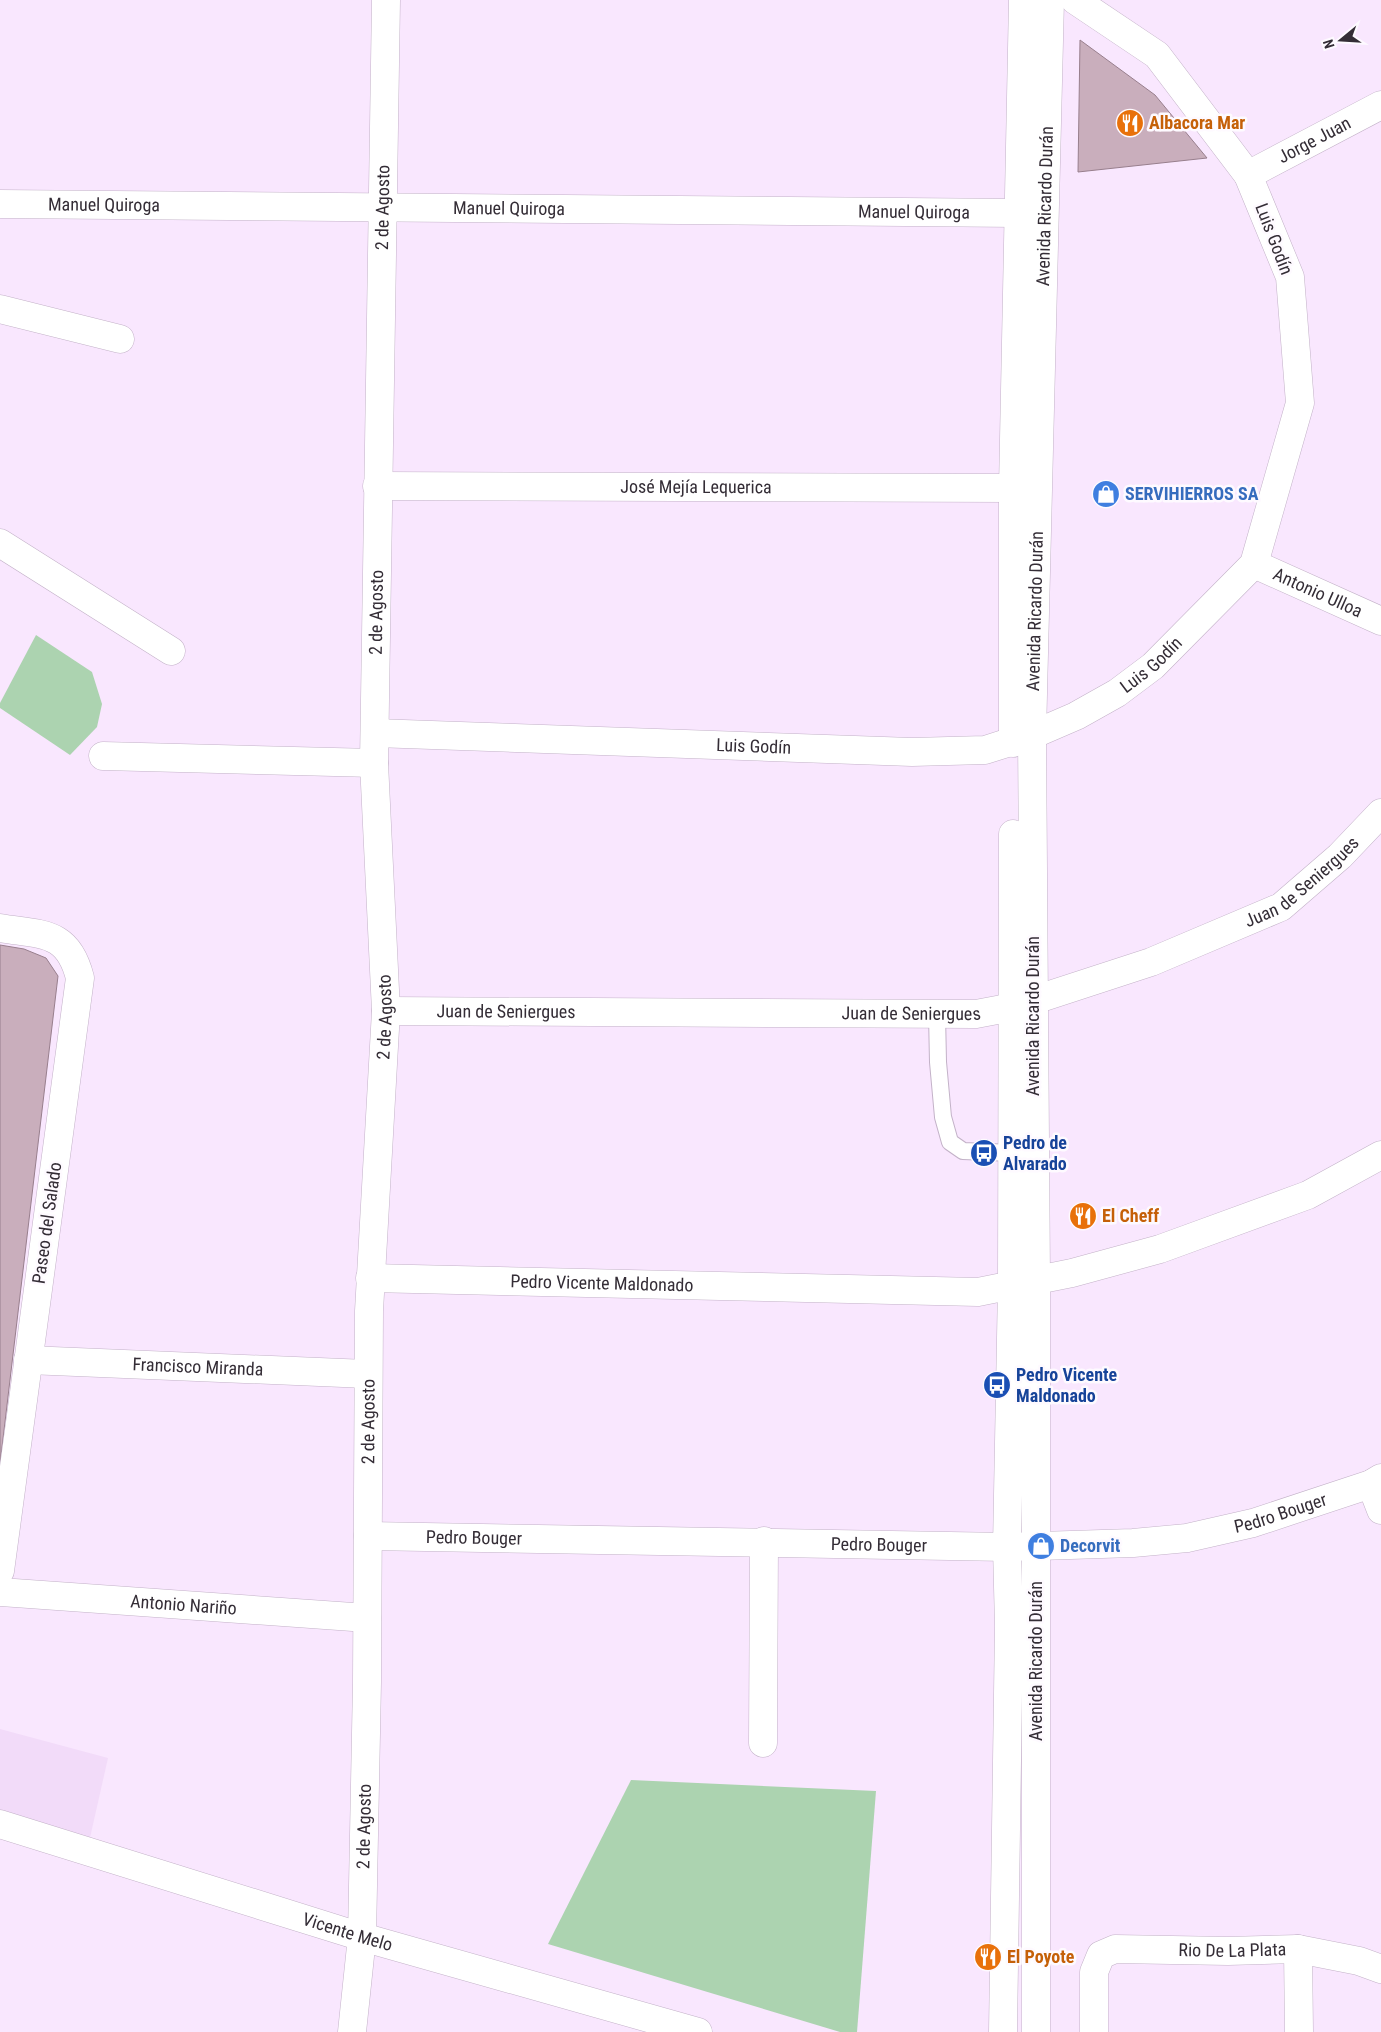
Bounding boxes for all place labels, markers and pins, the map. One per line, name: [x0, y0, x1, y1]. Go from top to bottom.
restaurant icon: Albacora Mar: [1115, 108, 1145, 138]
place label: Albacora Mar: [1149, 112, 1245, 133]
shop icon: SERVIHIERROS SA: [1091, 479, 1121, 509]
place label: SERVIHIERROS SA: [1125, 483, 1259, 504]
place label: Pedro de Alvarado: [1003, 1132, 1067, 1174]
bus stop icon: Pedro de Alvarado: [969, 1138, 999, 1168]
restaurant icon: El Cheff: [1068, 1201, 1098, 1231]
place label: El Cheff: [1102, 1205, 1159, 1226]
place label: Pedro Vicente Maldonado: [1016, 1364, 1118, 1406]
bus stop icon: Pedro Vicente Maldonado: [982, 1370, 1012, 1400]
shop icon: Decorvit: [1026, 1531, 1056, 1561]
place label: Decorvit: [1060, 1535, 1121, 1556]
restaurant icon: El Poyote: [973, 1942, 1003, 1972]
place label: El Poyote: [1007, 1946, 1075, 1967]

